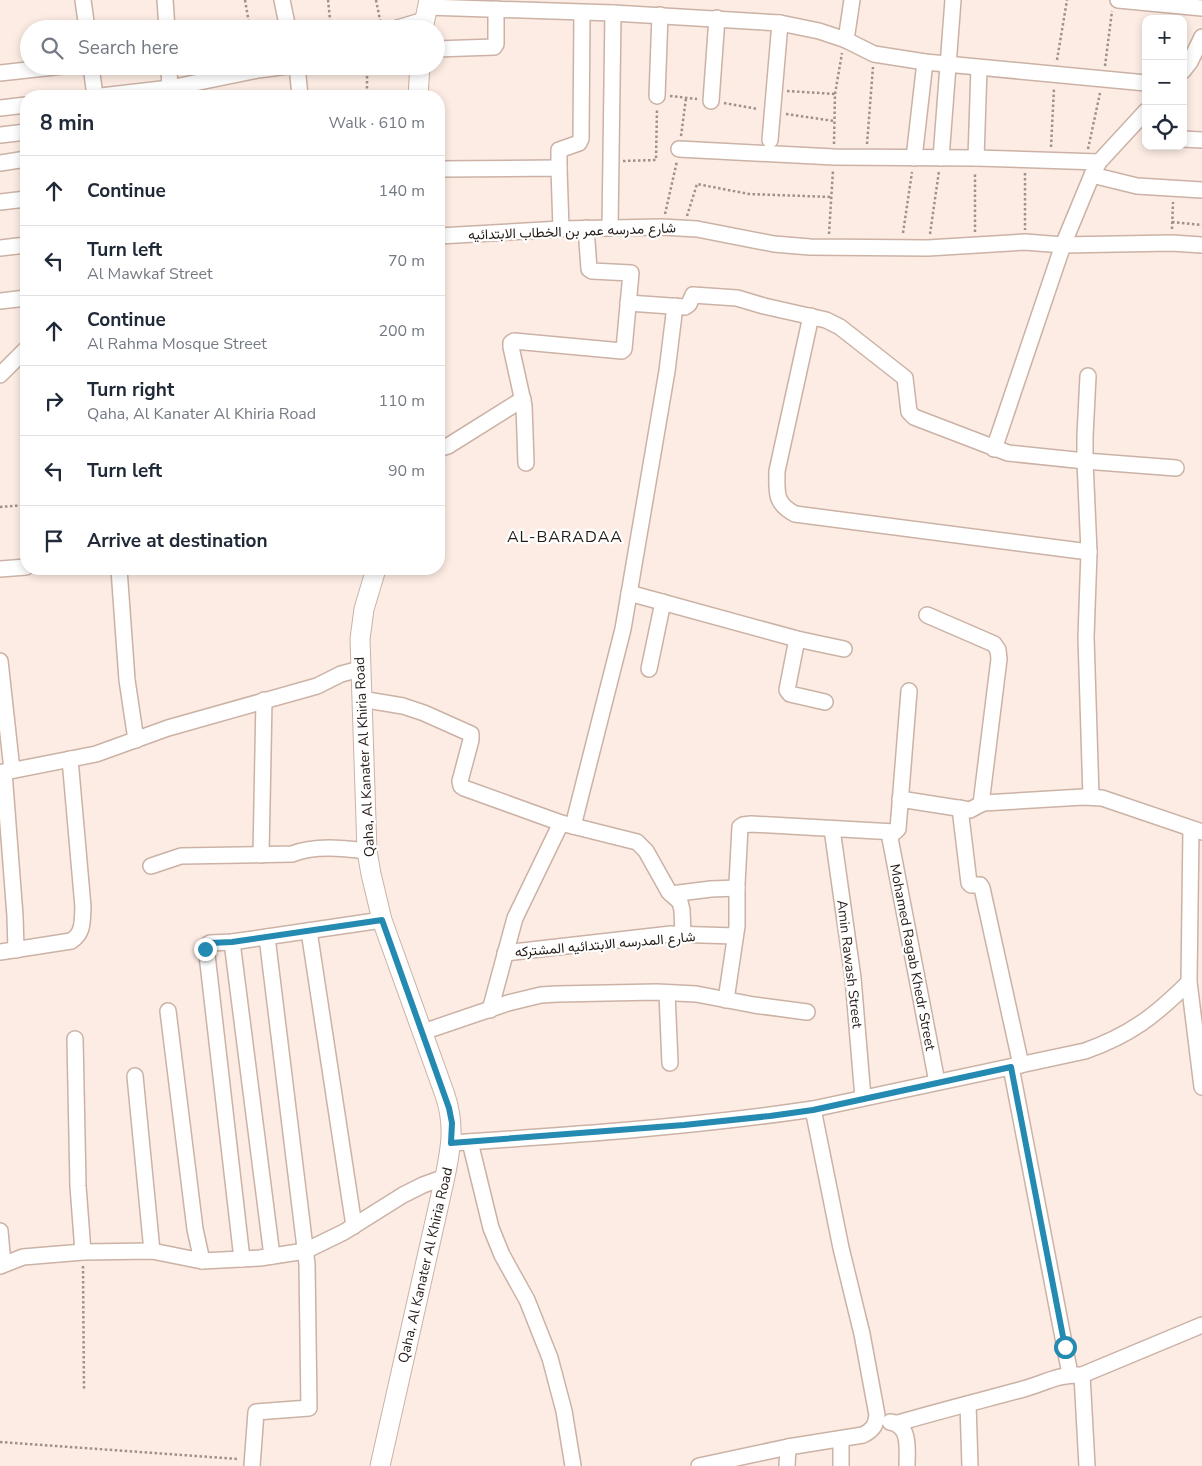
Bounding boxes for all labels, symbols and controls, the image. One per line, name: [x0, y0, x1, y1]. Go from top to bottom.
map controls: [1142, 15, 1187, 150]
button: +: [1142, 15, 1187, 60]
search box: [20, 20, 445, 75]
icon: search: [38, 34, 66, 62]
text: Search here: [78, 35, 179, 61]
button: −: [1142, 60, 1187, 105]
button: locate: [1142, 105, 1187, 150]
text: 8 min: [40, 109, 94, 137]
text: Walk · 610 m: [329, 112, 425, 134]
icon: ahead: [40, 177, 68, 205]
text: Continue: [87, 178, 166, 204]
text: 140 m: [378, 180, 425, 202]
street label: شارع مدرسه عمر بن الخطاب الابتدائيه: [468, 218, 676, 246]
text: Turn left: [87, 237, 162, 263]
icon: left: [40, 247, 68, 275]
text: 70 m: [388, 250, 425, 272]
text: Al Mawkaf Street: [87, 263, 213, 285]
text: Continue: [87, 307, 166, 333]
icon: ahead: [40, 317, 68, 345]
text: 200 m: [378, 320, 425, 342]
text: Al Rahma Mosque Street: [87, 333, 267, 355]
text: Turn right: [87, 377, 174, 403]
icon: right: [40, 387, 68, 415]
text: 110 m: [378, 390, 425, 412]
text: Qaha, Al Kanater Al Khiria Road: [87, 403, 316, 425]
icon: left: [40, 457, 68, 485]
text: Turn left: [87, 458, 162, 484]
text: 90 m: [388, 460, 425, 482]
district label: AL-BARADAA: [507, 526, 623, 548]
icon: arrive: [40, 527, 68, 555]
text: Arrive at destination: [87, 528, 268, 554]
street label: Qaha, Al Kanater Al Khiria Road: [350, 656, 379, 858]
street label: Mohamed Ragab Khedr Street: [885, 862, 940, 1052]
street label: Amin Rawash Street: [832, 899, 867, 1029]
street label: شارع المدرسه الابتدائيه المشتركه: [514, 927, 696, 963]
route end: [194, 938, 217, 961]
street label: Qaha, Al Kanater Al Khiria Road: [394, 1165, 457, 1365]
route start: [1054, 1336, 1077, 1359]

